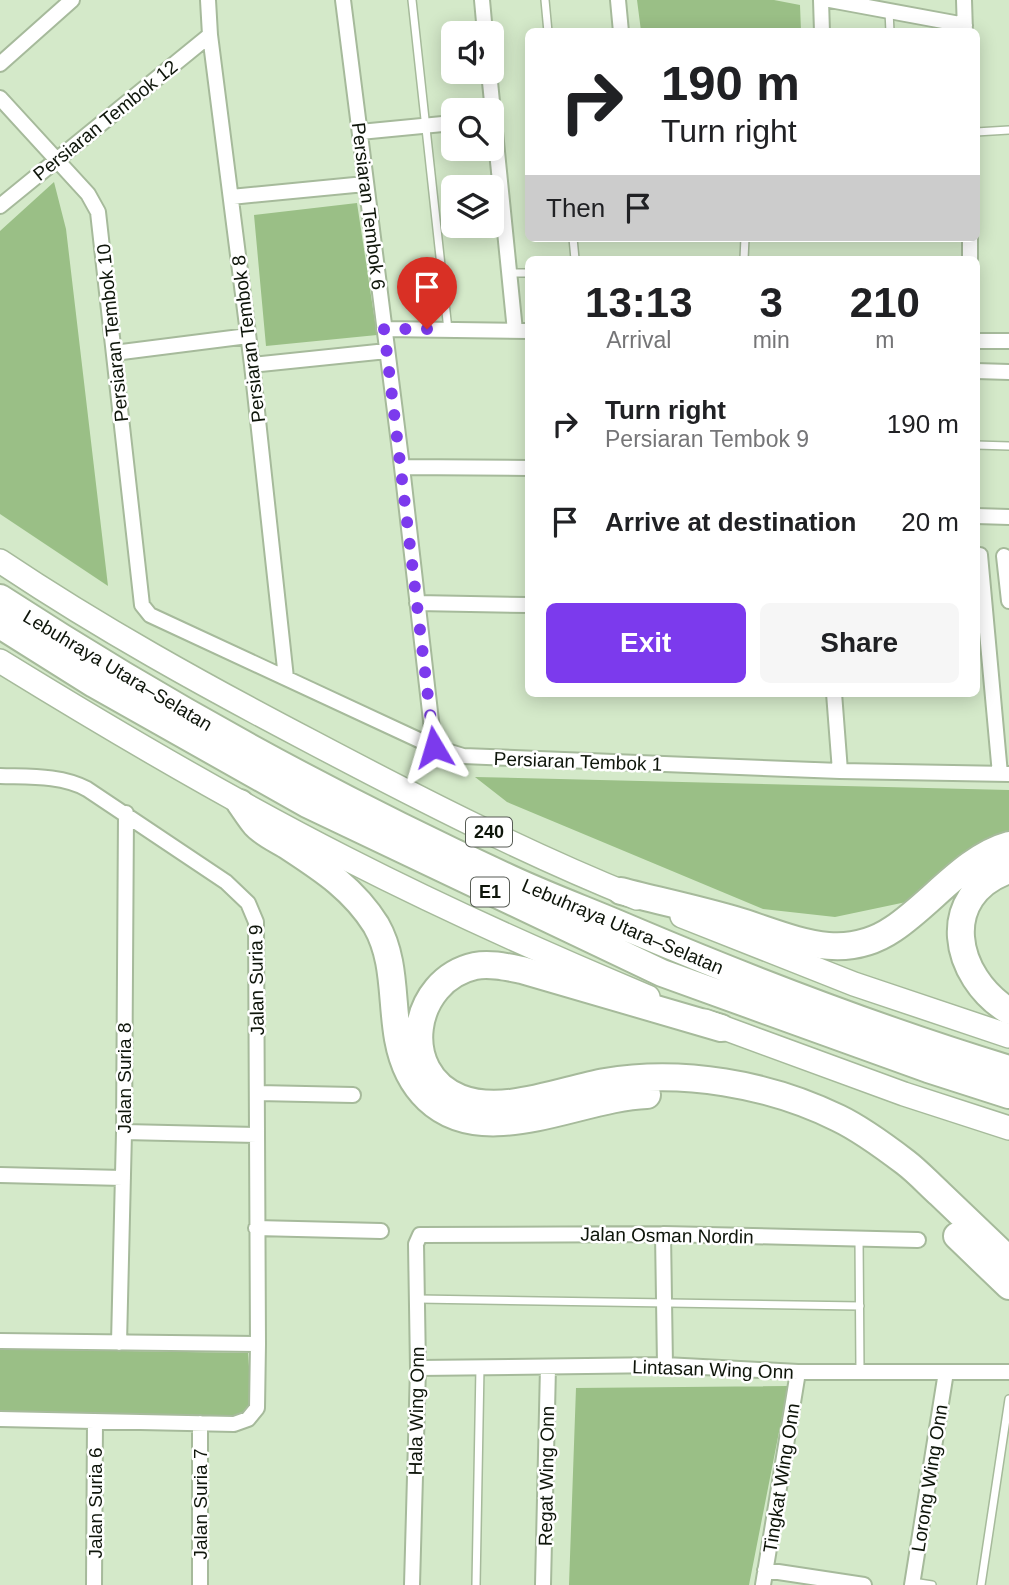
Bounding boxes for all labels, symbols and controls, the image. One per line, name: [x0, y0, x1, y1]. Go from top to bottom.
map controls: [441, 21, 504, 238]
button: sound: [441, 21, 504, 84]
street label: Persiaran Tembok 12: [29, 56, 182, 185]
icon: right: [546, 56, 637, 147]
text: 190 m: [661, 56, 800, 110]
button: search: [441, 98, 504, 161]
text: Turn right: [661, 113, 797, 149]
street label: Persiaran Tembok 6: [348, 121, 389, 291]
button: layers: [441, 175, 504, 238]
icon: arrive: [619, 189, 657, 227]
text: Then: [546, 193, 605, 223]
street label: Persiaran Tembok 10: [93, 243, 132, 423]
street label: Persiaran Tembok 8: [228, 254, 269, 424]
pin: [397, 257, 457, 329]
icon: arrive: [408, 268, 446, 306]
text: 13:13: [585, 279, 693, 326]
text: 3: [759, 279, 783, 326]
text: 210: [850, 279, 920, 326]
text: Arrival: [606, 327, 671, 353]
text: min: [753, 327, 790, 353]
text: m: [875, 327, 894, 353]
text: Turn right: [605, 395, 726, 425]
icon: right: [546, 405, 584, 443]
text: 190 m: [887, 409, 959, 439]
text: Persiaran Tembok 9: [605, 426, 809, 452]
icon: arrive: [546, 503, 584, 541]
text: Arrive at destination: [605, 507, 856, 537]
text: 20 m: [901, 507, 959, 537]
button: Exit: [546, 603, 746, 683]
button: Share: [760, 603, 959, 683]
street label: Lebuhraya Utara–Selatan: [20, 606, 216, 735]
position arrow: [397, 710, 471, 784]
street label: Persiaran Tembok 1: [493, 748, 663, 775]
road number: 240: [466, 818, 512, 846]
street label: Lebuhraya Utara–Selatan: [519, 874, 727, 978]
road number: E1: [471, 878, 509, 906]
street label: Jalan Suria 9: [245, 924, 268, 1036]
street label: Jalan Suria 8: [114, 1023, 135, 1133]
street label: Jalan Osman Nordin: [580, 1223, 754, 1248]
street label: Hala Wing Onn: [405, 1346, 428, 1476]
street label: Lintasan Wing Onn: [632, 1356, 794, 1383]
street label: Tingkat Wing Onn: [759, 1402, 804, 1554]
street label: Lorong Wing Onn: [907, 1403, 952, 1553]
street label: Regat Wing Onn: [535, 1406, 558, 1546]
street label: Jalan Suria 6: [85, 1448, 106, 1558]
street label: Jalan Suria 7: [190, 1449, 211, 1559]

